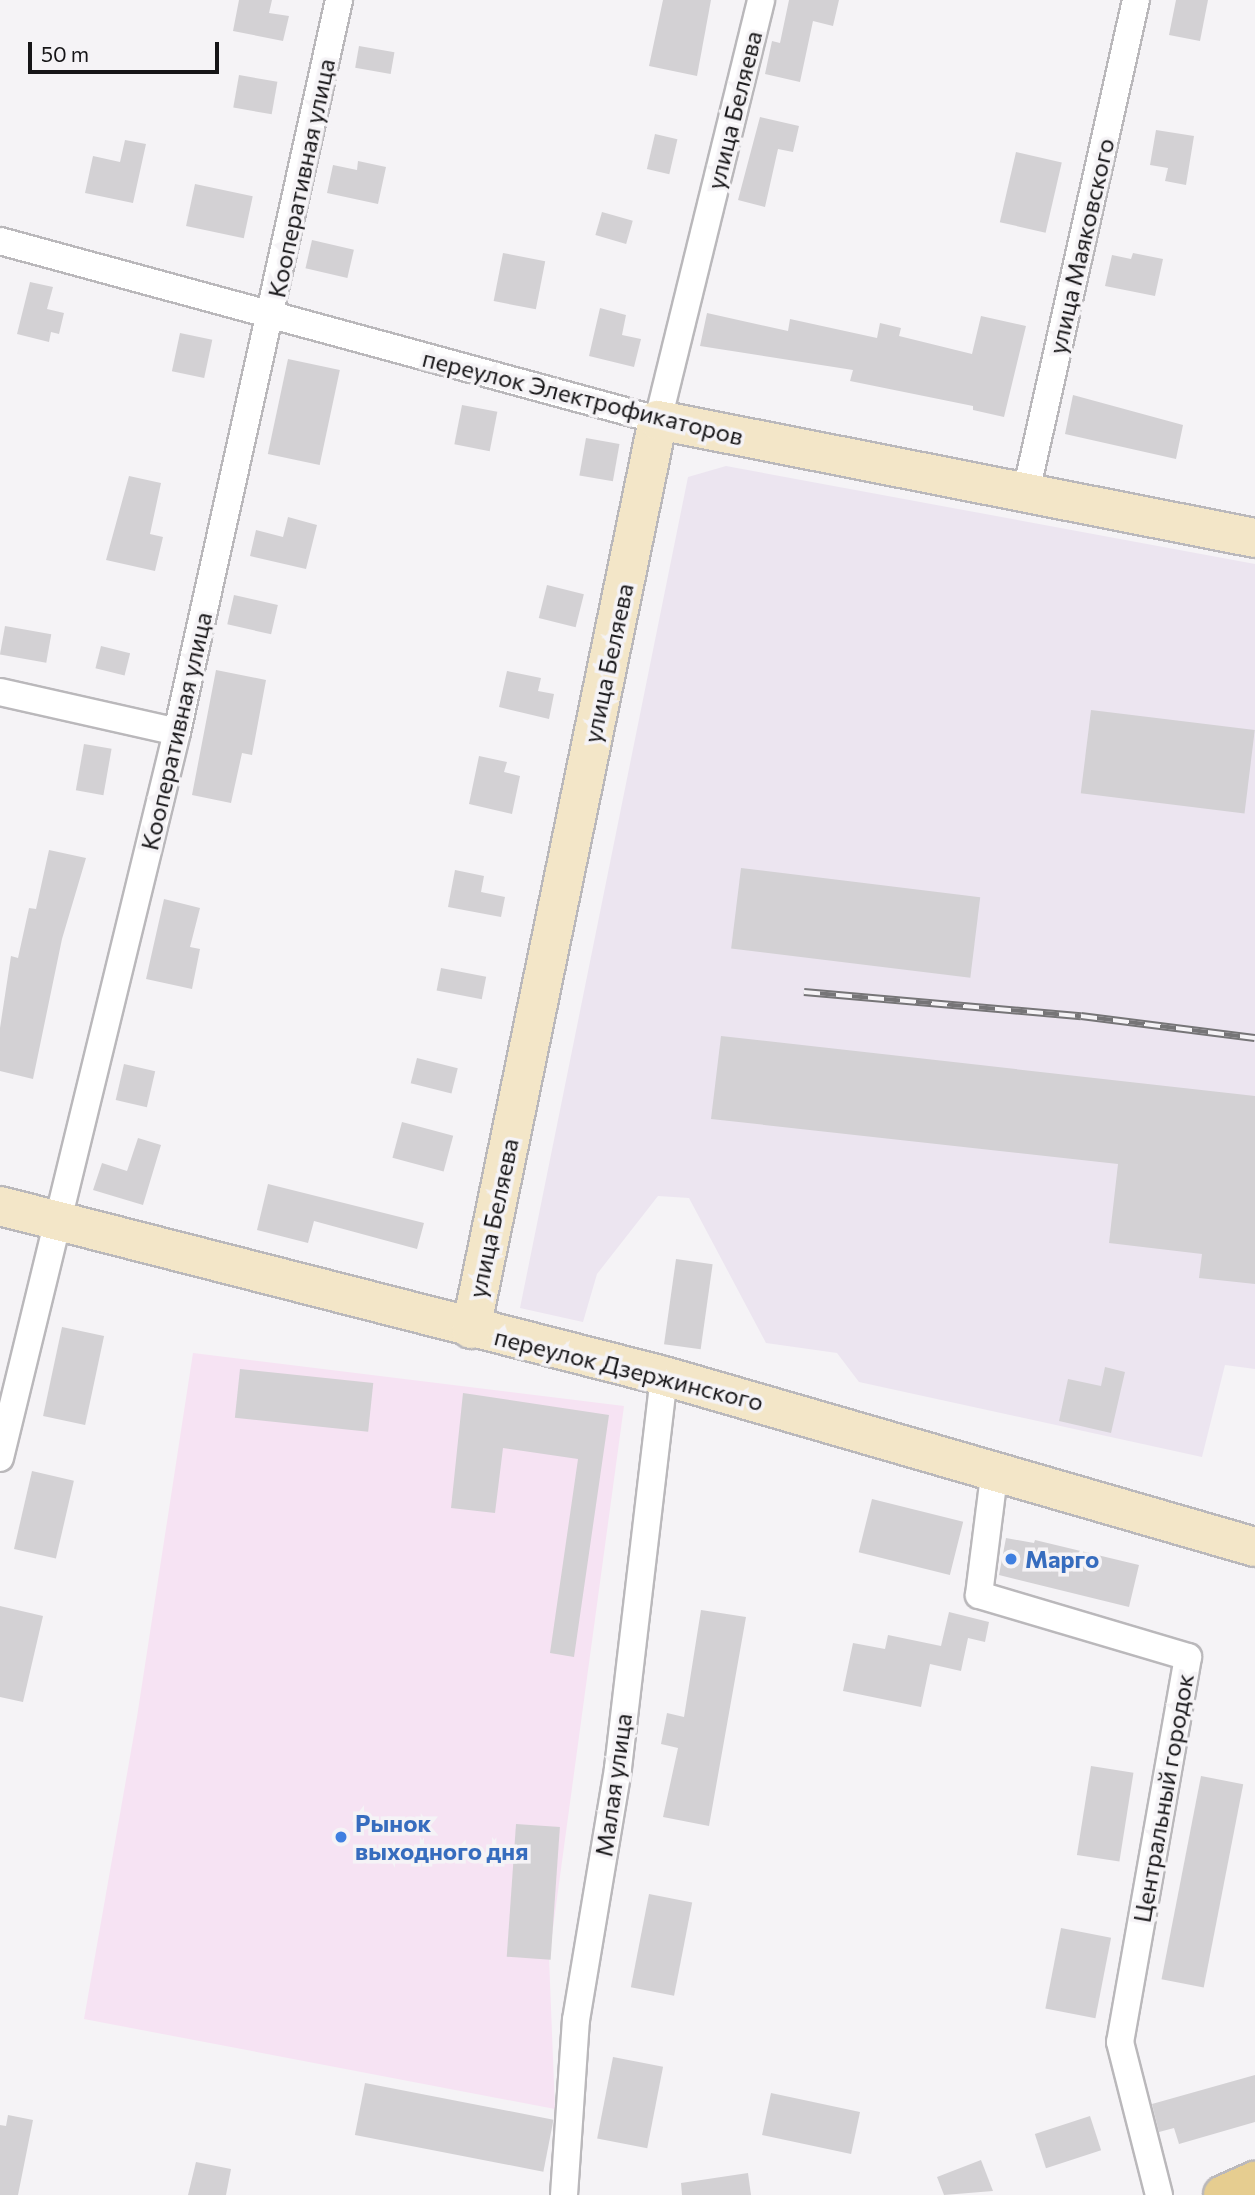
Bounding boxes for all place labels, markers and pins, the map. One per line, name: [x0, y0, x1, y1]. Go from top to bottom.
place label: Марго: [1025, 1545, 1099, 1573]
marker: Марго: [1003, 1551, 1019, 1567]
place label: Рынок выходного дня: [355, 1809, 528, 1865]
marker: Рынок выходного дня: [333, 1829, 349, 1845]

